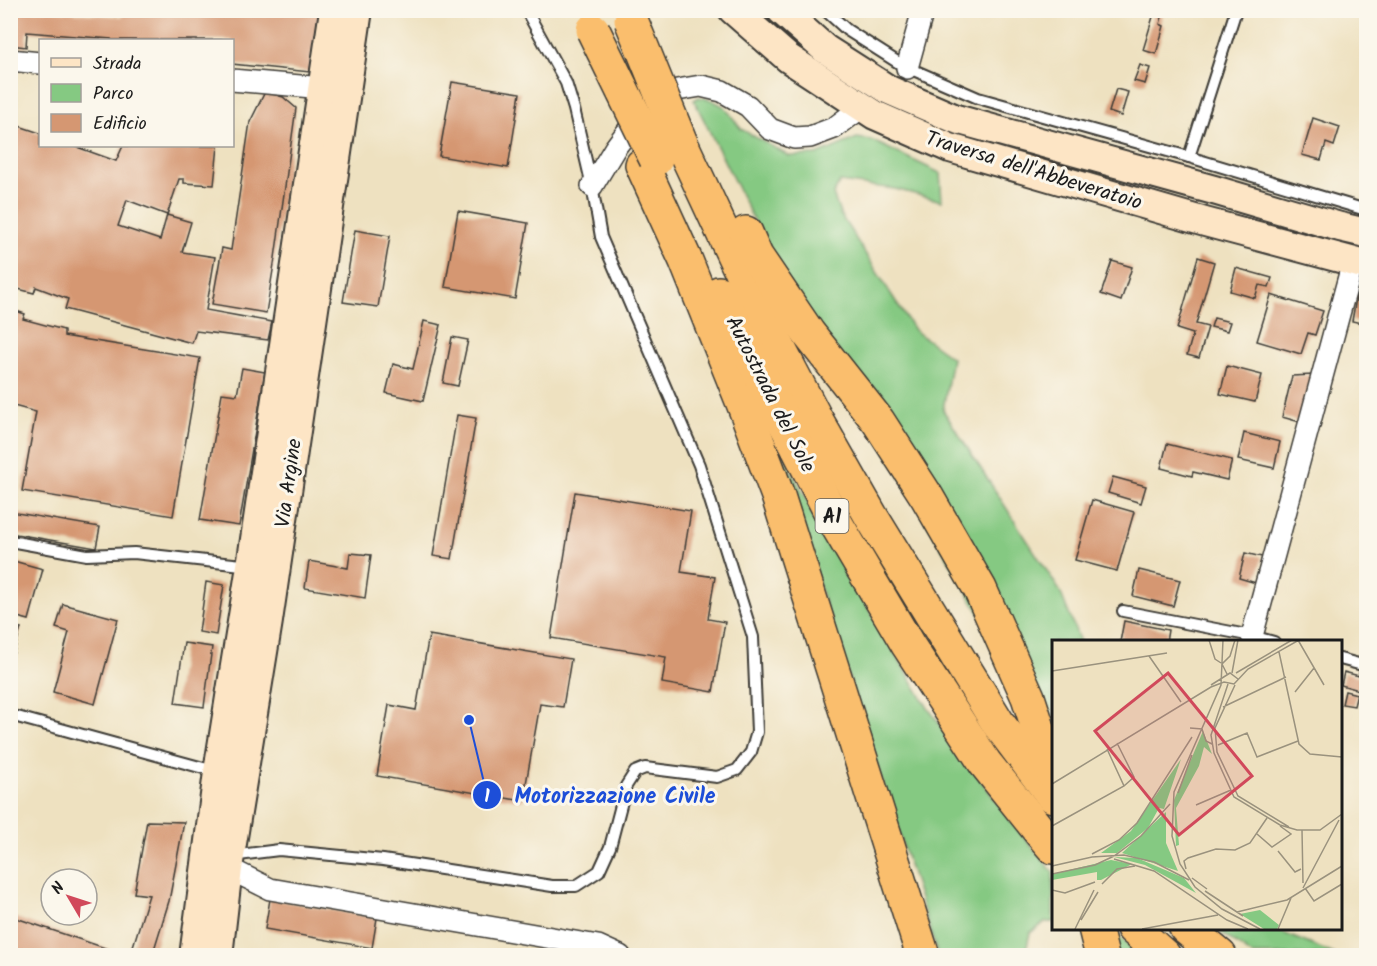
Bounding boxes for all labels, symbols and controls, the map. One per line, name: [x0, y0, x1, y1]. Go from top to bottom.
legend: [39, 39, 234, 147]
text: Strada: [93, 50, 141, 79]
text: Parco: [93, 80, 133, 109]
text: Edificio: [93, 110, 147, 139]
street label: Traversa dell'Abbeveratoio: [921, 123, 1146, 220]
street label: Autostrada del Sole: [716, 311, 824, 479]
street label: Via Argine: [267, 436, 312, 530]
road number: A1: [816, 499, 848, 533]
inset map: [1052, 640, 1341, 930]
callout: Motorizzazione Civile: [472, 775, 727, 815]
text: Motorizzazione Civile: [514, 780, 716, 815]
text: 1: [484, 783, 490, 812]
north arrow: [39, 867, 99, 927]
text: N: [46, 877, 71, 900]

